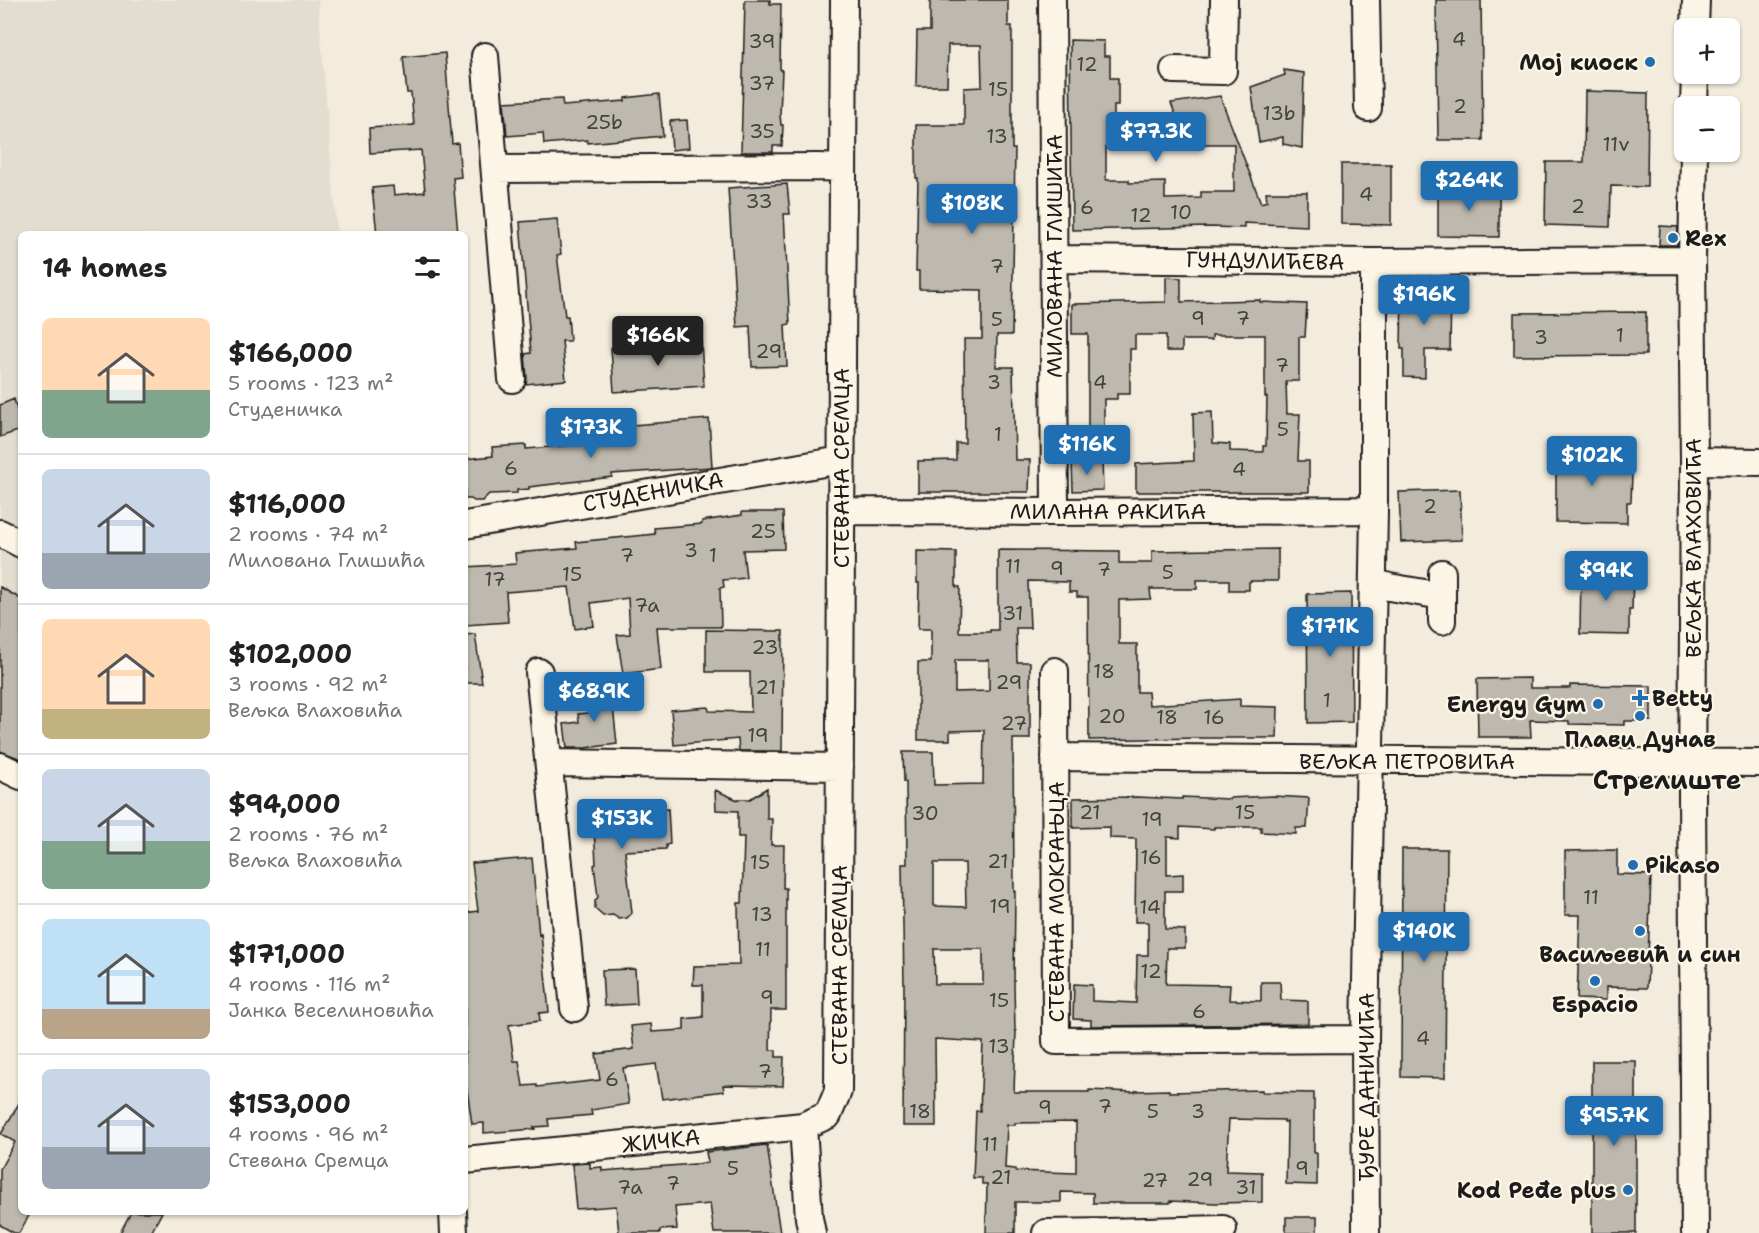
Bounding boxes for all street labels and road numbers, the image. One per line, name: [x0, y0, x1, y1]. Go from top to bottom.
street label: МИЛОВАНА ГЛИШИЋА: [1040, 134, 1069, 378]
street label: ГУНДУЛИЋЕВА: [1186, 245, 1345, 277]
street label: СТЕВАНА СРЕМЦА: [827, 368, 856, 568]
street label: ВЕЉКА ВЛАХОВИЋА: [1679, 438, 1708, 658]
street label: СТУДЕНИЧКА: [580, 465, 726, 519]
street label: МИЛАНА РАКИЋА: [1010, 497, 1206, 526]
street label: ВЕЉКА ПЕТРОВИЋА: [1299, 747, 1515, 776]
street label: СТЕВАНА МОКРАЊЦА: [1042, 781, 1071, 1023]
street label: СТЕВАНА СРЕМЦА: [825, 865, 854, 1065]
street label: ЂУРЕ ДАНИЧИЋА: [1352, 992, 1381, 1182]
street label: ЖИЧКА: [620, 1122, 702, 1160]

